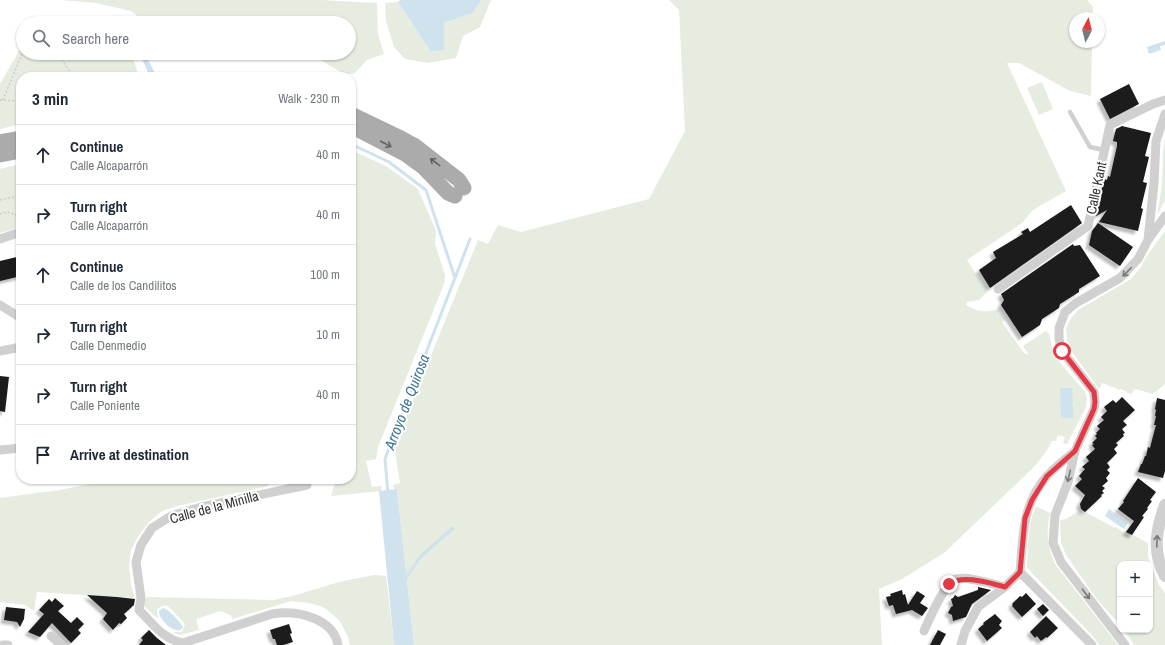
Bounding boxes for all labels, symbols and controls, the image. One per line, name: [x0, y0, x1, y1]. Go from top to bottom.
north arrow: [1069, 12, 1105, 48]
search box: [16, 16, 356, 60]
icon: search: [30, 27, 52, 49]
text: Search here: [62, 28, 129, 49]
text: 3 min: [32, 87, 68, 110]
text: Walk · 230 m: [278, 90, 340, 107]
text: Continue: [70, 136, 123, 157]
one-way arrow: [380, 140, 392, 148]
icon: ahead: [32, 144, 54, 166]
text: 40 m: [316, 146, 340, 163]
text: Calle Alcaparrón: [70, 157, 148, 174]
one-way arrow: [429, 158, 440, 166]
street label: Calle Kant: [1082, 160, 1110, 216]
text: Turn right: [70, 196, 127, 217]
icon: right: [32, 204, 54, 226]
text: 40 m: [316, 206, 340, 223]
text: Calle Alcaparrón: [70, 217, 148, 234]
text: Continue: [70, 256, 123, 277]
icon: ahead: [32, 264, 54, 286]
text: 100 m: [310, 266, 340, 283]
one-way arrow: [1122, 267, 1132, 277]
text: Calle de los Candilitos: [70, 277, 177, 294]
text: Turn right: [70, 316, 127, 337]
icon: right: [32, 324, 54, 346]
text: 10 m: [316, 326, 340, 343]
text: Calle Denmedio: [70, 337, 146, 354]
route start: [1053, 342, 1071, 360]
water label: Arroyo de Quirosa: [378, 351, 434, 453]
text: Turn right: [70, 376, 127, 397]
icon: right: [32, 384, 54, 406]
text: 40 m: [316, 386, 340, 403]
text: Calle Poniente: [70, 397, 140, 414]
icon: arrive: [32, 444, 54, 466]
text: Arrive at destination: [70, 444, 189, 465]
one-way arrow: [1064, 469, 1072, 482]
street label: Calle de la Minilla: [168, 486, 261, 528]
one-way arrow: [1153, 535, 1161, 548]
map controls: [1117, 561, 1153, 633]
button: +: [1117, 561, 1153, 597]
route end: [940, 575, 958, 593]
one-way arrow: [1082, 588, 1090, 599]
button: −: [1117, 597, 1153, 633]

